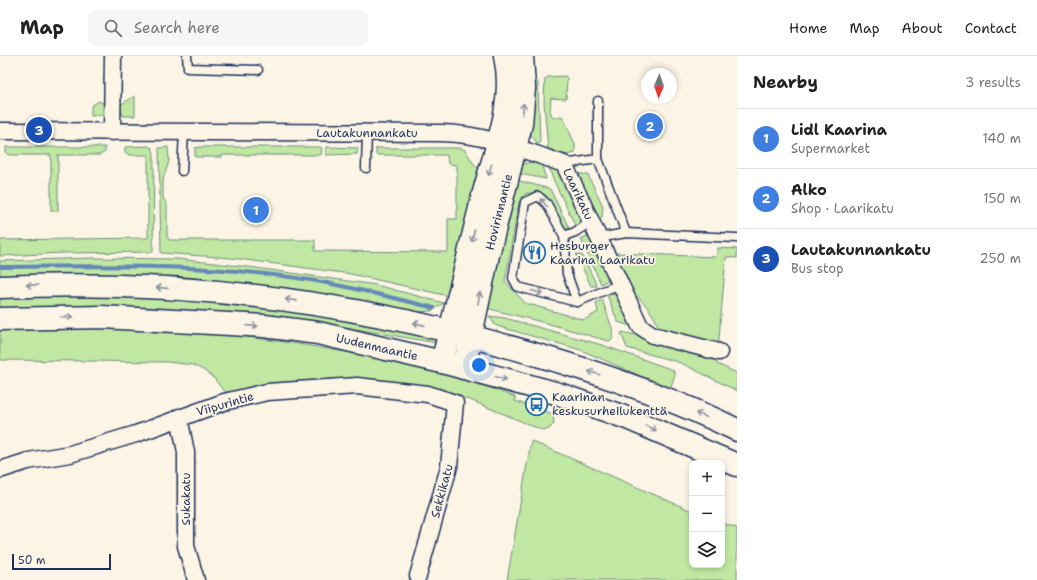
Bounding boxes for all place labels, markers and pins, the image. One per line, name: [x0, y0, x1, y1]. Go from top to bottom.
pin: 2: [637, 111, 663, 141]
pin: 3: [26, 115, 52, 145]
pin: 1: [243, 195, 269, 225]
place label: Hesburger Kaarina Laarikatu: [550, 238, 655, 268]
restaurant icon: Hesburger Kaarina Laarikatu: [521, 240, 547, 266]
place label: Kaarinan keskusurheilukenttä: [552, 389, 668, 419]
bus stop icon: Kaarinan keskusurheilukenttä: [523, 391, 549, 417]

